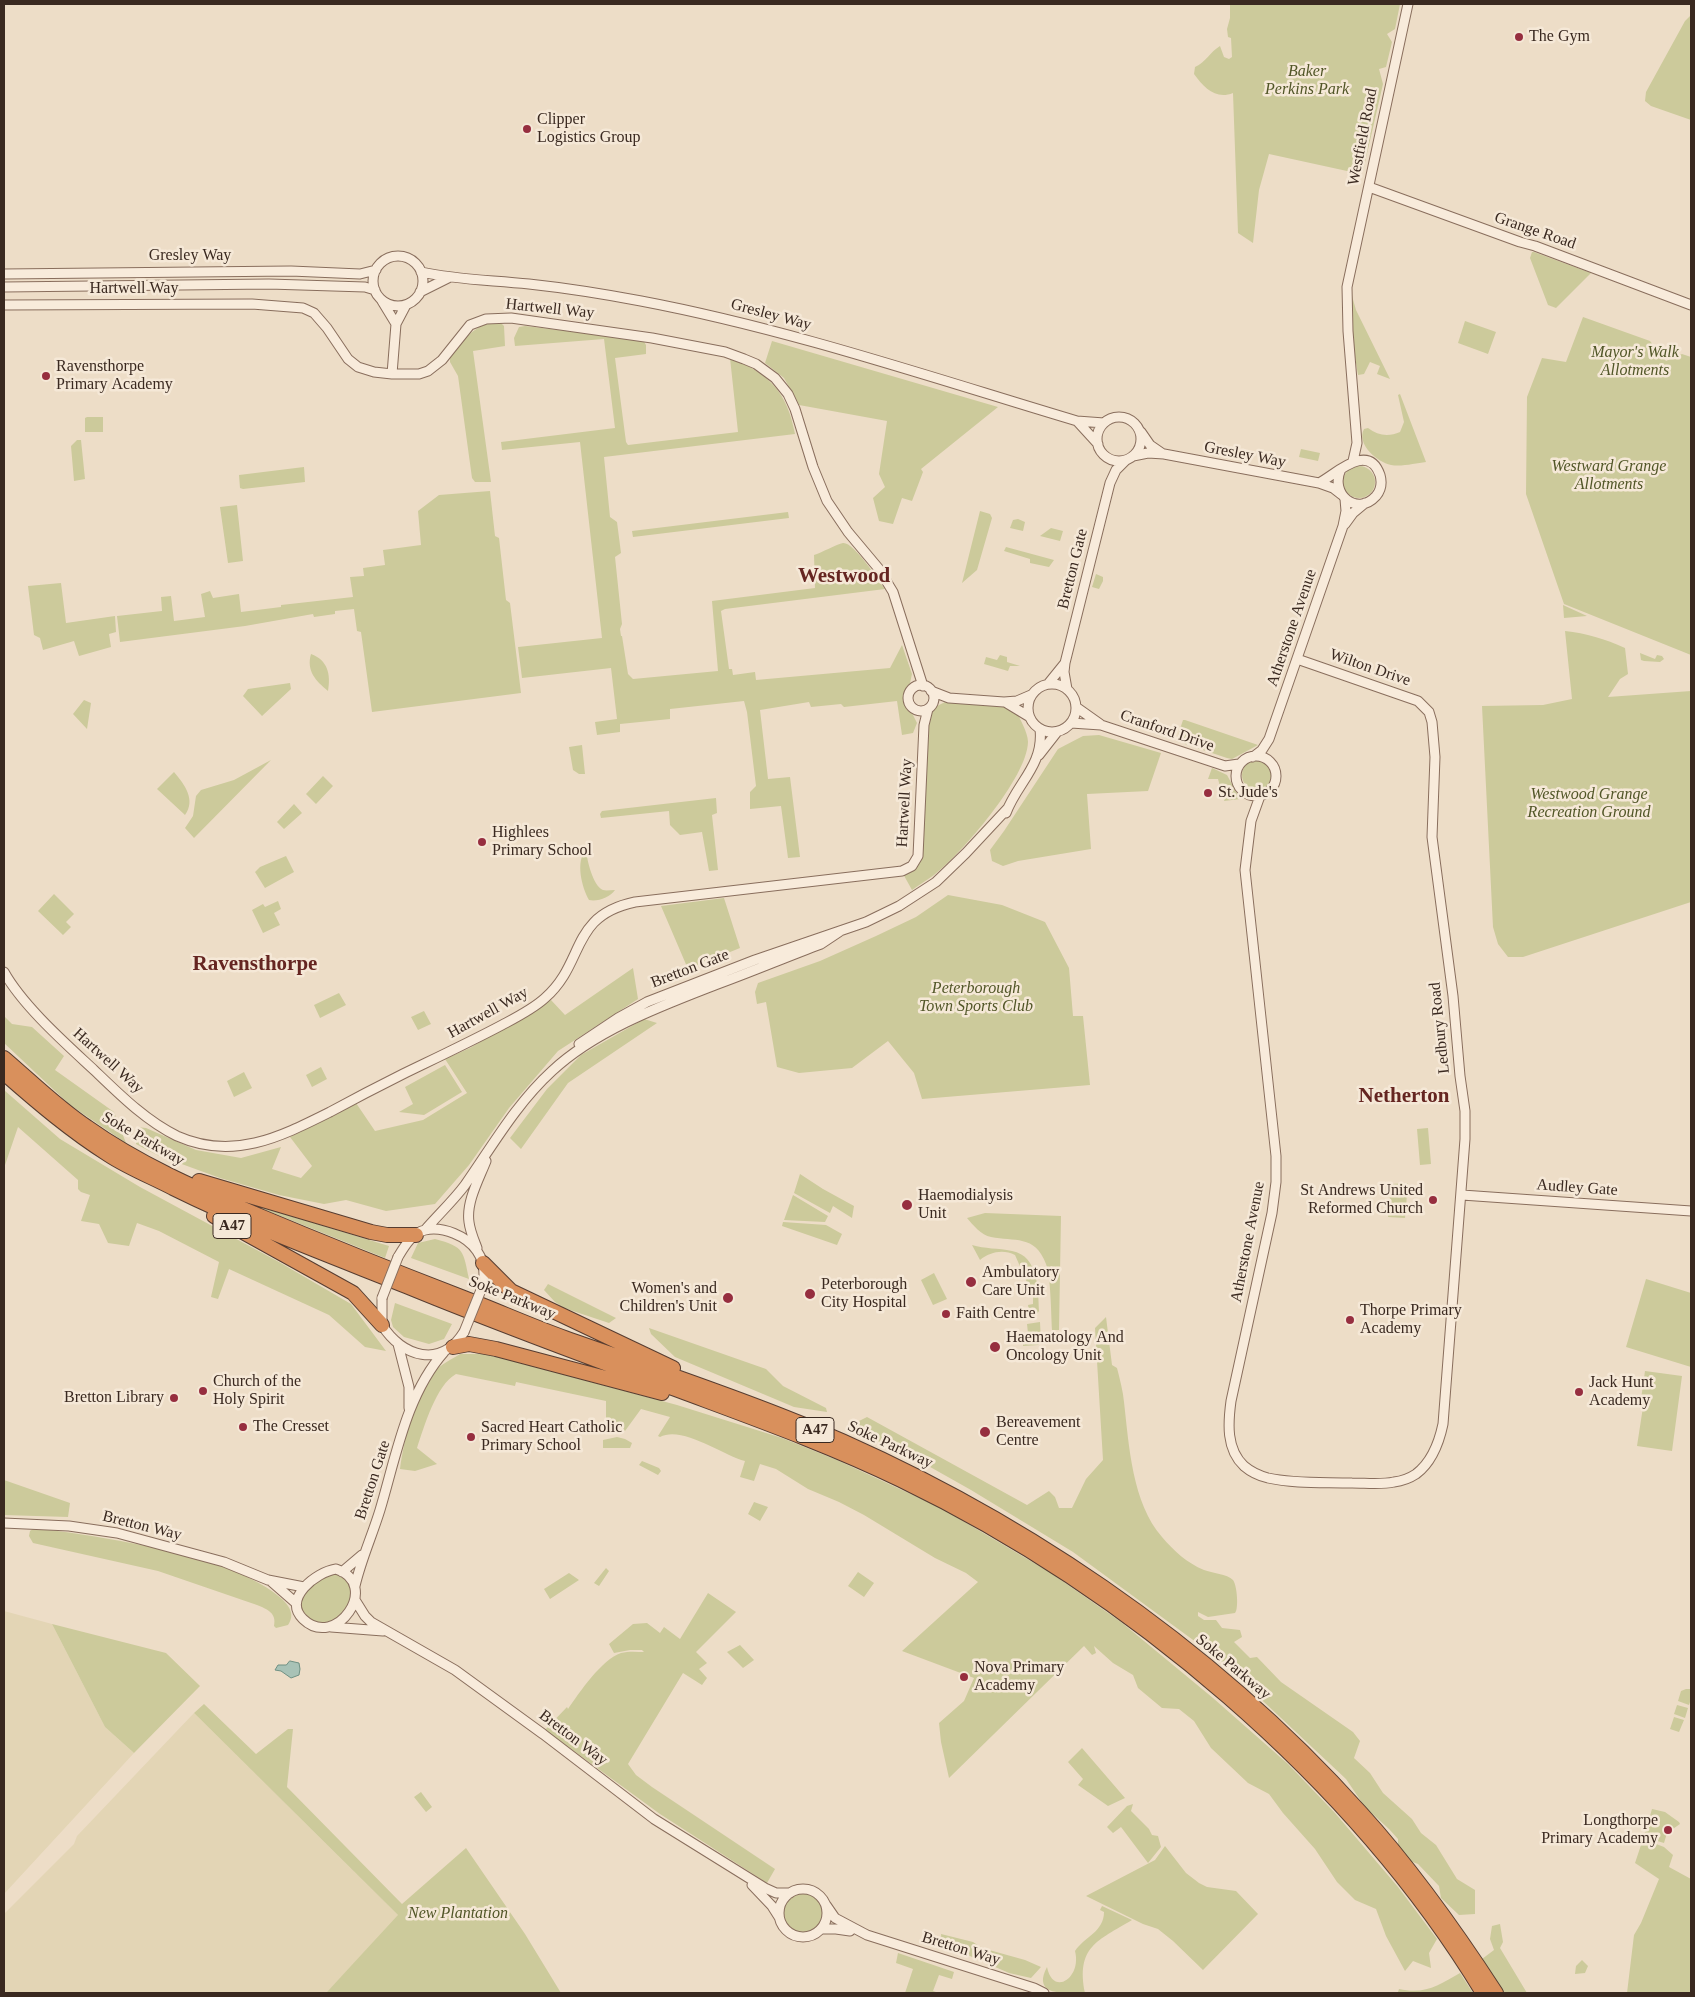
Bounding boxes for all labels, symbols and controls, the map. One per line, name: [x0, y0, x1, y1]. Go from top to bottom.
place label: The Gym: [1529, 27, 1590, 47]
marker: The Gym: [1513, 31, 1525, 43]
park label: Baker Perkins Park: [1265, 62, 1349, 100]
street label: Westfield Road: [1344, 87, 1382, 187]
place label: Clipper Logistics Group: [537, 110, 641, 148]
marker: Clipper Logistics Group: [521, 123, 533, 135]
street label: Grange Road: [1492, 208, 1578, 254]
street label: Gresley Way: [149, 246, 231, 266]
street label: Hartwell Way: [90, 279, 178, 299]
street label: Hartwell Way: [505, 295, 595, 323]
street label: Gresley Way: [729, 295, 813, 335]
park label: Mayor's Walk Allotments: [1591, 343, 1679, 381]
place label: Ravensthorpe Primary Academy: [56, 357, 173, 395]
marker: Ravensthorpe Primary Academy: [40, 370, 52, 382]
street label: Gresley Way: [1203, 438, 1287, 472]
park label: Westward Grange Allotments: [1552, 457, 1666, 495]
street label: Bretton Gate: [1054, 527, 1092, 611]
district label: Westwood: [798, 564, 890, 590]
street label: Atherstone Avenue: [1263, 567, 1321, 689]
street label: Wilton Drive: [1327, 645, 1413, 691]
street label: Cranford Drive: [1117, 706, 1217, 756]
street label: Hartwell Way: [893, 758, 917, 848]
place label: St. Jude's: [1218, 783, 1278, 803]
park label: Westwood Grange Recreation Ground: [1528, 785, 1650, 823]
marker: St. Jude's: [1202, 787, 1214, 799]
place label: Highlees Primary School: [492, 823, 592, 861]
marker: Highlees Primary School: [476, 836, 488, 848]
street label: Bretton Gate: [648, 945, 732, 993]
district label: Ravensthorpe: [193, 952, 317, 978]
park label: Peterborough Town Sports Club: [919, 979, 1033, 1017]
street label: Ledbury Road: [1426, 981, 1454, 1075]
street label: Hartwell Way: [444, 983, 532, 1043]
street label: Hartwell Way: [69, 1024, 147, 1098]
district label: Netherton: [1359, 1084, 1449, 1110]
street label: Soke Parkway: [98, 1108, 188, 1170]
street label: Audley Gate: [1536, 1176, 1618, 1200]
street label: Atherstone Avenue: [1227, 1180, 1269, 1304]
place label: St Andrews United Reformed Church: [1300, 1181, 1423, 1219]
place label: Haemodialysis Unit: [918, 1186, 1013, 1224]
marker: St Andrews United Reformed Church: [1427, 1194, 1439, 1206]
marker: Haemodialysis Unit: [900, 1198, 914, 1212]
road number: A47: [213, 1214, 251, 1238]
place label: Ambulatory Care Unit: [982, 1263, 1059, 1301]
street label: Soke Parkway: [466, 1272, 558, 1324]
place label: Peterborough City Hospital: [821, 1275, 907, 1313]
marker: Ambulatory Care Unit: [964, 1275, 978, 1289]
place label: Women's and Children's Unit: [619, 1279, 717, 1317]
marker: Peterborough City Hospital: [803, 1287, 817, 1301]
marker: Women's and Children's Unit: [721, 1291, 735, 1305]
place label: Thorpe Primary Academy: [1360, 1301, 1462, 1339]
place label: Faith Centre: [956, 1304, 1036, 1324]
marker: Faith Centre: [940, 1308, 952, 1320]
marker: Thorpe Primary Academy: [1344, 1314, 1356, 1326]
place label: Haematology And Oncology Unit: [1006, 1328, 1124, 1366]
marker: Haematology And Oncology Unit: [988, 1340, 1002, 1354]
place label: Church of the Holy Spirit: [213, 1372, 301, 1410]
place label: Jack Hunt Academy: [1589, 1373, 1653, 1411]
marker: Church of the Holy Spirit: [197, 1385, 209, 1397]
marker: Jack Hunt Academy: [1573, 1386, 1585, 1398]
place label: Bretton Library: [64, 1388, 164, 1408]
marker: Bretton Library: [168, 1392, 180, 1404]
place label: Bereavement Centre: [996, 1413, 1080, 1451]
place label: The Cresset: [253, 1417, 329, 1437]
street label: Soke Parkway: [844, 1417, 936, 1473]
place label: Sacred Heart Catholic Primary School: [481, 1418, 622, 1456]
road number: A47: [796, 1418, 834, 1442]
marker: The Cresset: [237, 1421, 249, 1433]
marker: Bereavement Centre: [978, 1425, 992, 1439]
marker: Sacred Heart Catholic Primary School: [465, 1431, 477, 1443]
street label: Bretton Gate: [351, 1438, 395, 1522]
street label: Bretton Way: [100, 1507, 184, 1545]
street label: Soke Parkway: [1192, 1630, 1274, 1704]
place label: Nova Primary Academy: [974, 1658, 1064, 1696]
marker: Nova Primary Academy: [958, 1671, 970, 1683]
street label: Bretton Way: [535, 1706, 611, 1770]
place label: Longthorpe Primary Academy: [1541, 1811, 1658, 1849]
marker: Longthorpe Primary Academy: [1662, 1824, 1674, 1836]
park label: New Plantation: [408, 1904, 508, 1924]
street label: Bretton Way: [920, 1928, 1002, 1970]

